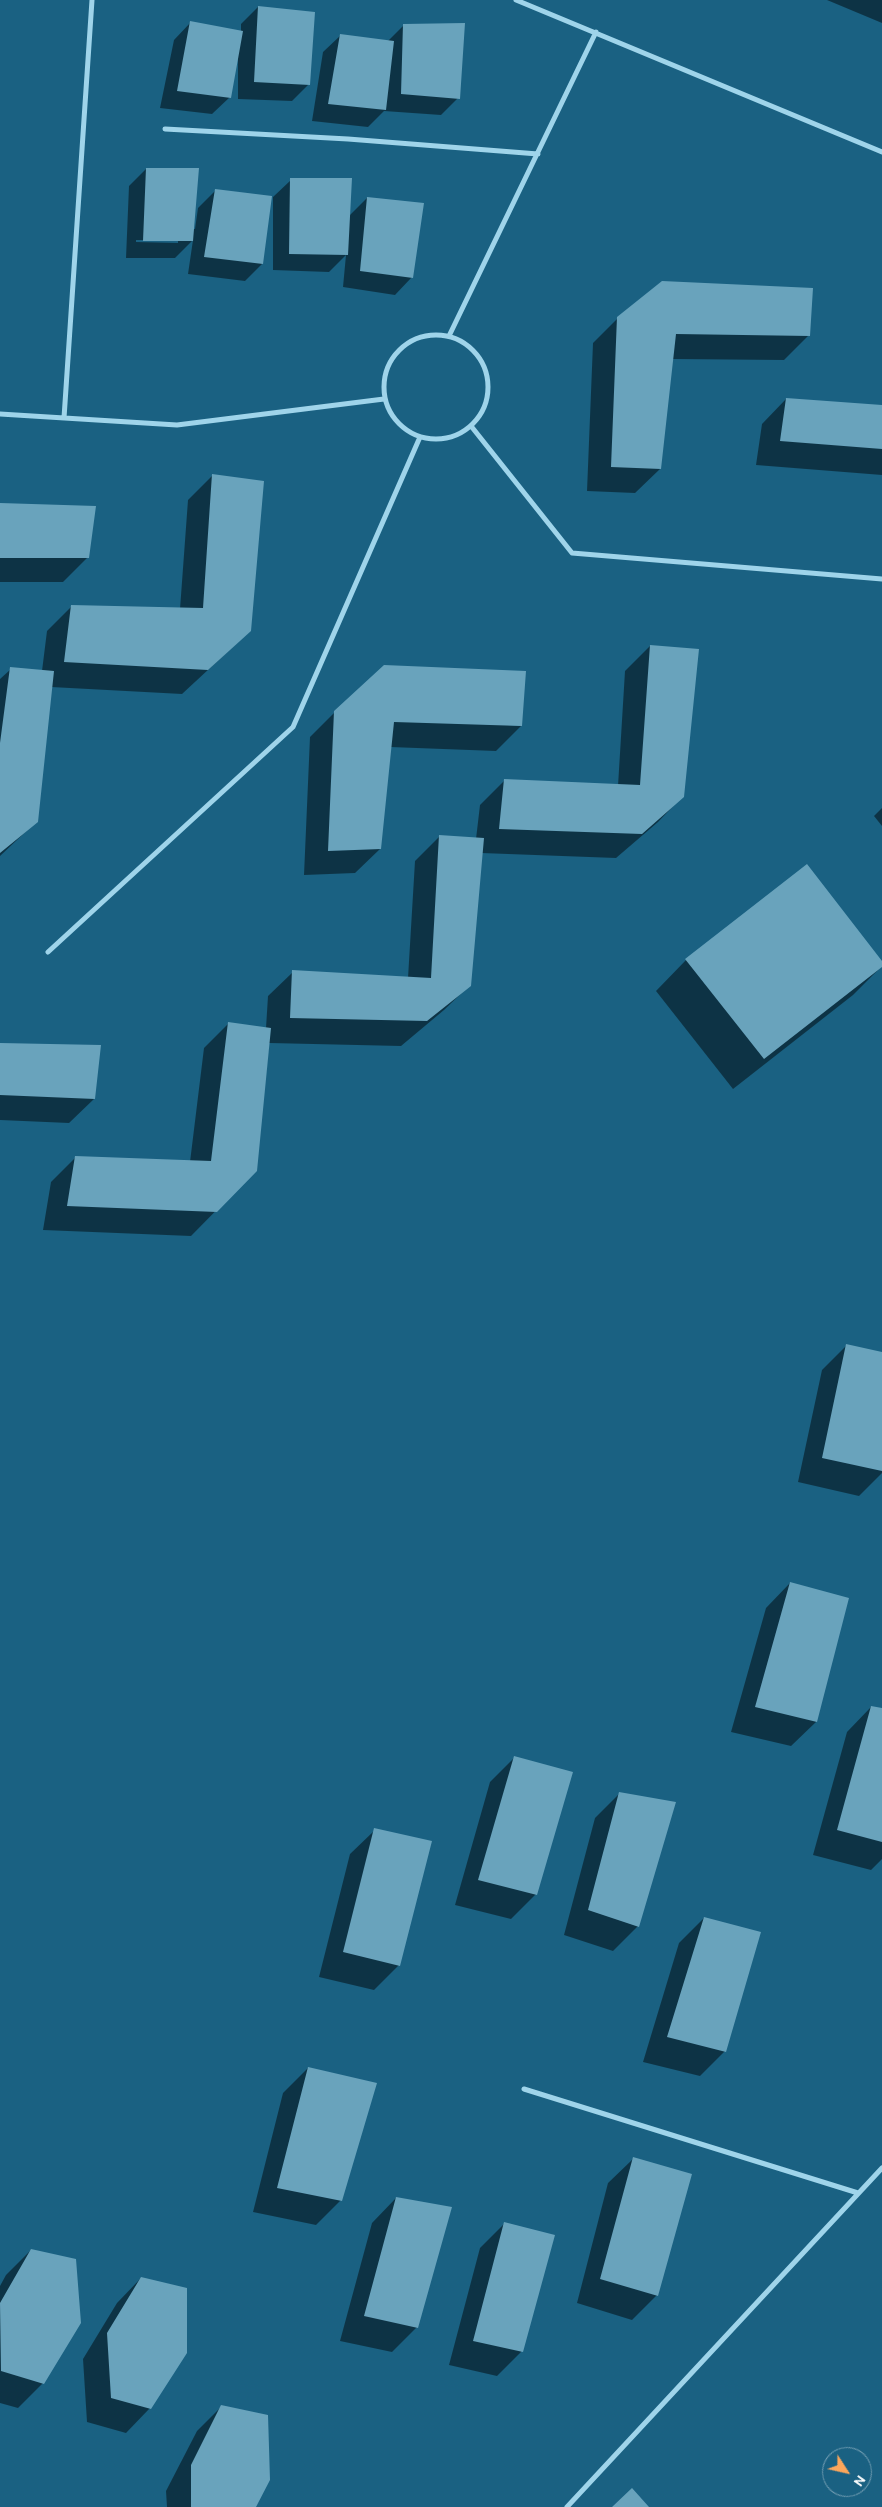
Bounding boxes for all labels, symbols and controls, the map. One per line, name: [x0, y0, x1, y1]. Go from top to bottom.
north arrow: [822, 2447, 872, 2497]
text: N: [849, 2471, 869, 2489]

